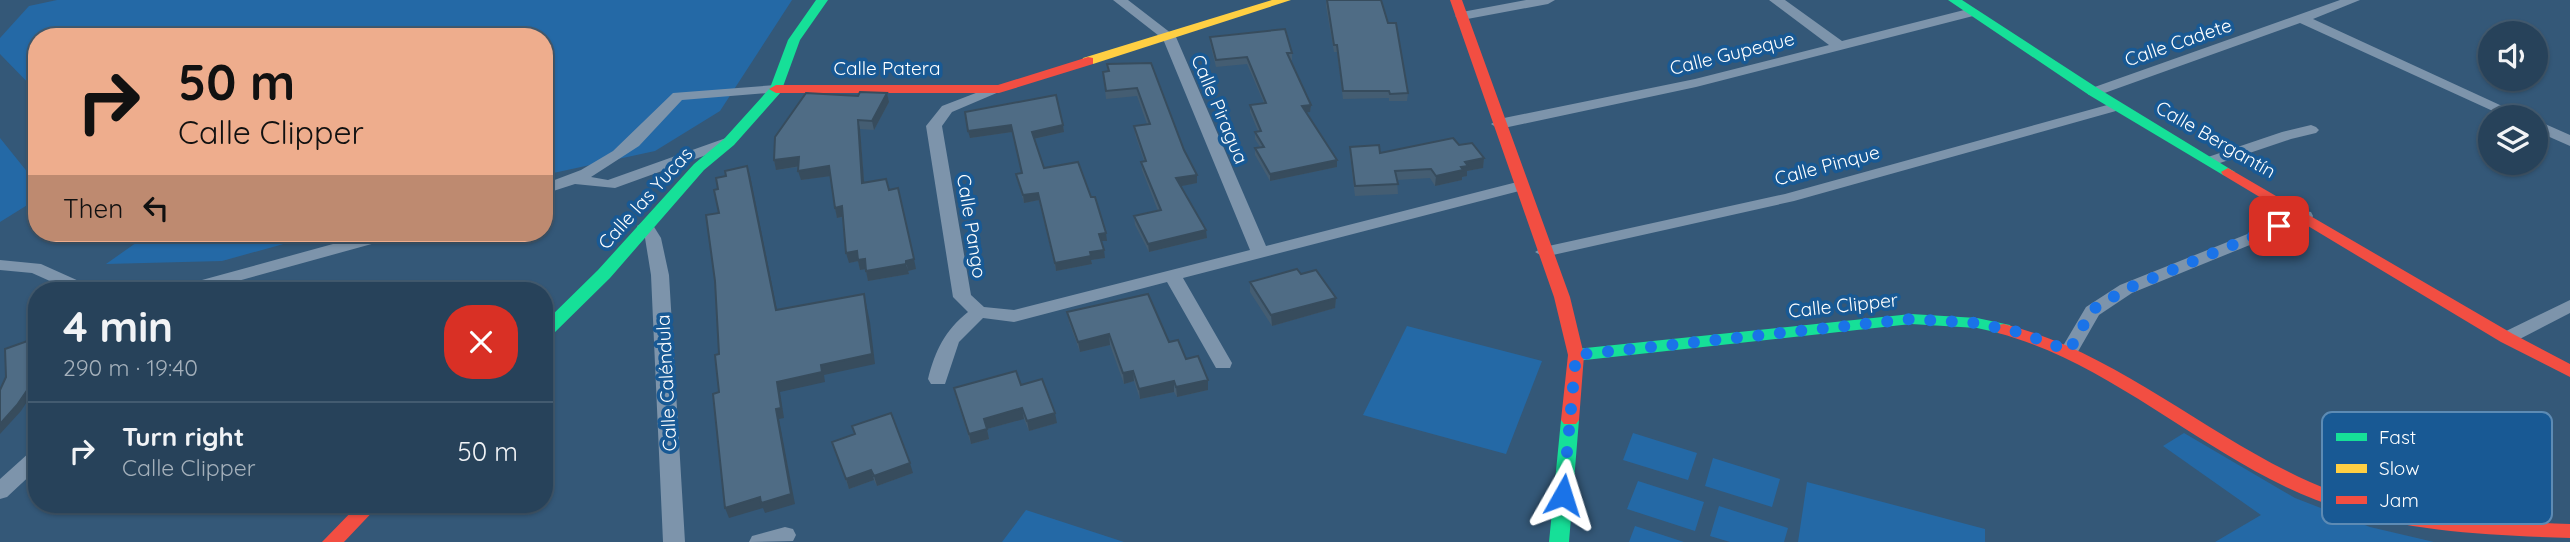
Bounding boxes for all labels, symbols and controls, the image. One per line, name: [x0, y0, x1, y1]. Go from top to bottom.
street label: Calle Cadete: [2121, 12, 2235, 72]
map controls: [2478, 21, 2548, 175]
button: sound: [2478, 21, 2548, 91]
street label: Calle Gupeque: [1667, 26, 1797, 80]
text: 50 m: [178, 51, 295, 112]
street label: Calle Piragua: [1186, 51, 1254, 167]
icon: right: [63, 56, 154, 147]
street label: Calle Patera: [834, 56, 940, 80]
street label: Calle Bergantín: [2152, 95, 2280, 183]
button: layers: [2478, 105, 2548, 175]
text: Calle Clipper: [178, 112, 364, 152]
street label: Calle Pinque: [1772, 139, 1882, 191]
street label: Calle las Yucas: [593, 142, 697, 254]
street label: Calle Pango: [952, 172, 992, 280]
icon: left: [137, 189, 175, 227]
text: Then: [63, 192, 123, 225]
pin: [2249, 196, 2309, 256]
icon: arrive: [2260, 207, 2298, 245]
street label: Calle Clipper: [1787, 287, 1900, 323]
text: 4 min: [63, 300, 173, 353]
button: close: [444, 305, 518, 379]
street label: Calle Caléndula: [650, 314, 682, 452]
text: 290 m · 19:40: [63, 353, 198, 382]
legend: [2322, 412, 2552, 524]
text: Turn right: [122, 420, 244, 453]
text: Fast: [2379, 425, 2416, 449]
icon: right: [63, 432, 101, 470]
text: 50 m: [458, 435, 518, 468]
text: Calle Clipper: [122, 453, 256, 482]
text: Slow: [2379, 456, 2420, 480]
position arrow: [1526, 458, 1600, 532]
text: Jam: [2379, 488, 2419, 512]

